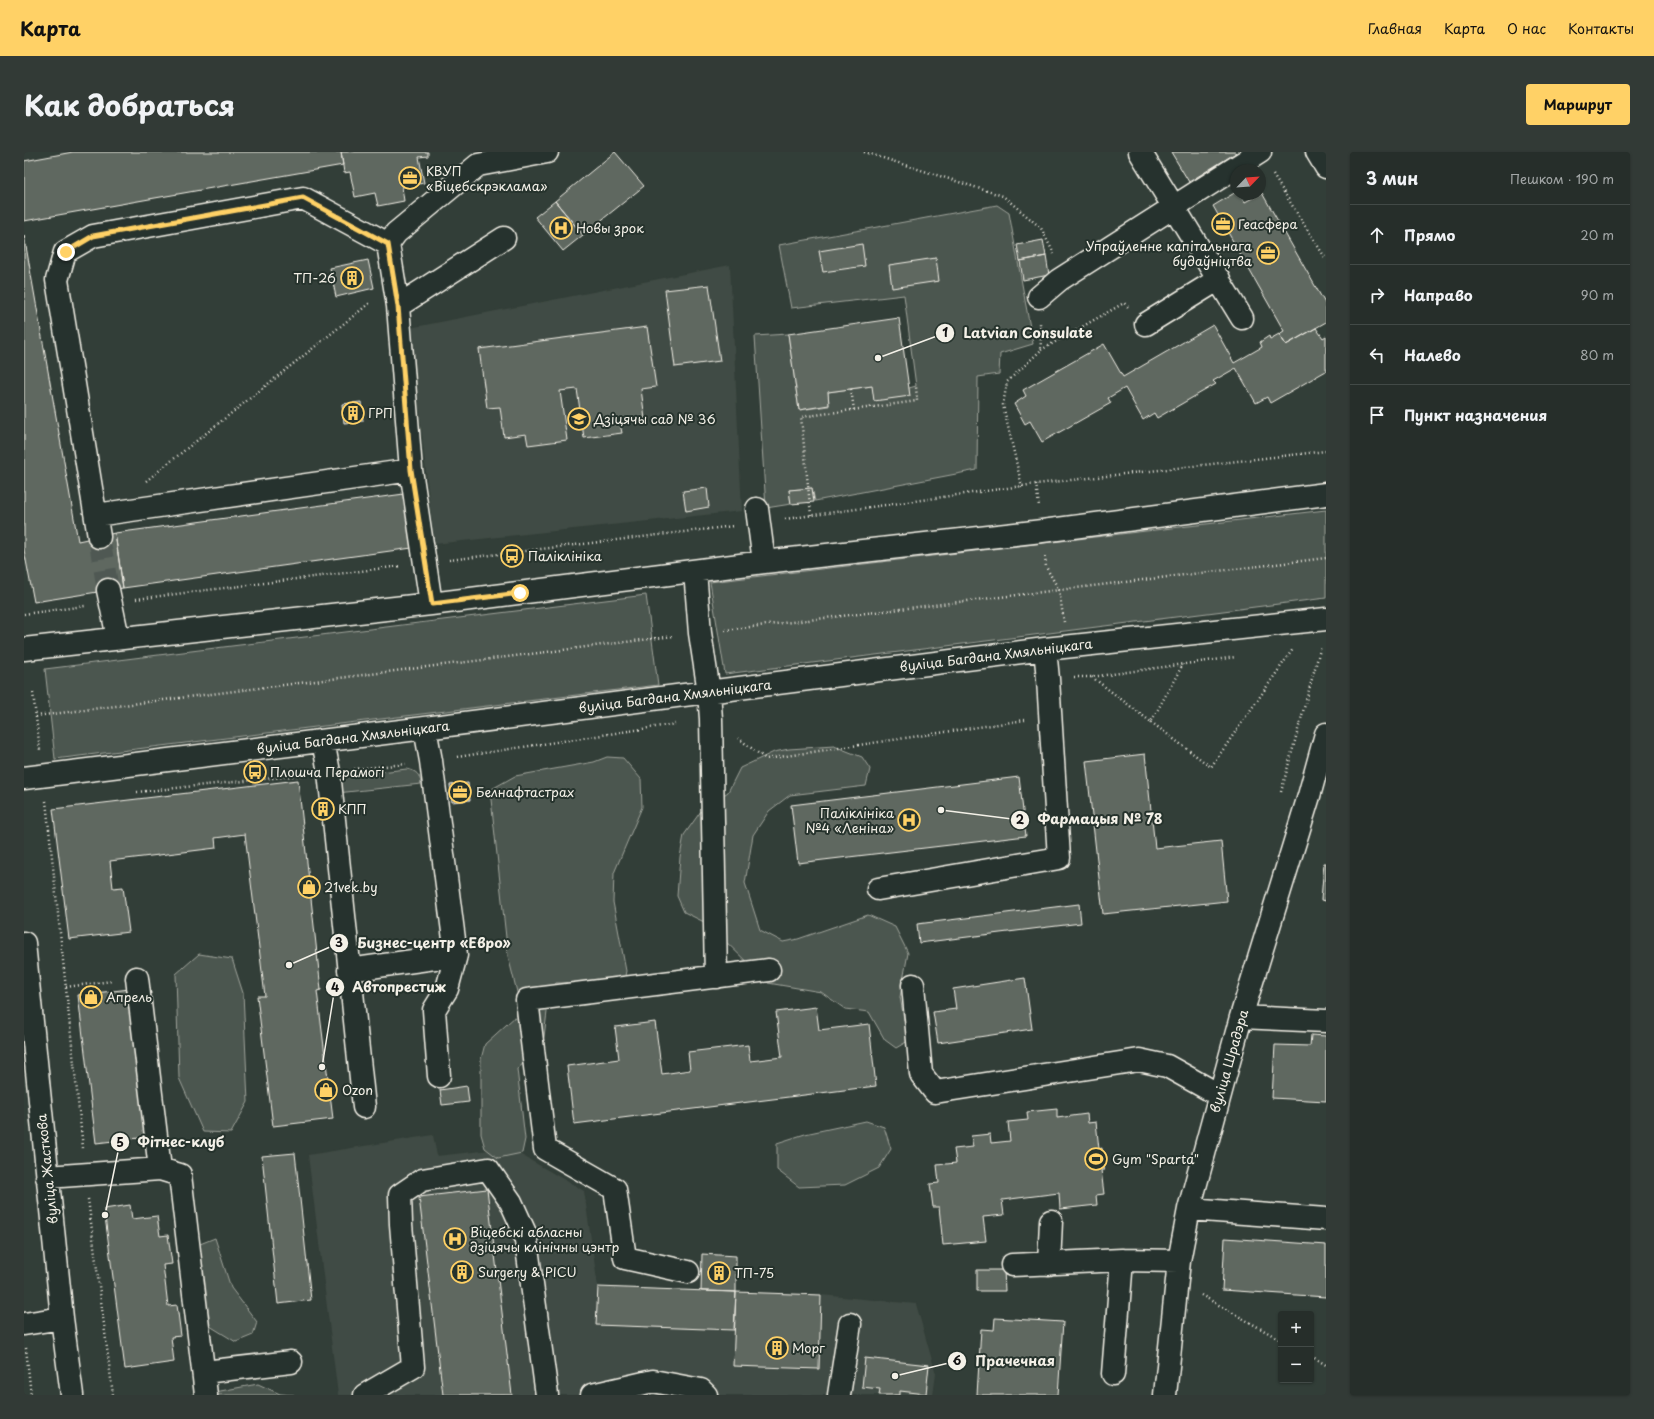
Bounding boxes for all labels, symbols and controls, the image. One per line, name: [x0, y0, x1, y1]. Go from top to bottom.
text: Карта: [20, 14, 81, 42]
text: Главная: [1368, 18, 1422, 39]
text: Карта: [1444, 18, 1485, 39]
text: О нас: [1507, 18, 1546, 39]
text: Контакты: [1568, 18, 1634, 39]
text: Как добраться: [24, 83, 235, 126]
button: Маршрут: [1526, 84, 1630, 125]
place label: КВУП «Віцебскрэклама»: [426, 161, 548, 195]
north arrow: [1230, 164, 1266, 200]
office icon: КВУП «Віцебскрэклама»: [397, 165, 423, 191]
text: 3 мин: [1366, 165, 1418, 191]
text: Пешком · 190 m: [1510, 169, 1614, 188]
office icon: Геасфера: [1210, 211, 1236, 237]
place label: Геасфера: [1238, 214, 1299, 233]
hospital icon: Новы зрок: [548, 215, 574, 241]
place label: Новы зрок: [576, 218, 644, 237]
text: Прямо: [1404, 223, 1455, 246]
icon: ahead: [1366, 224, 1388, 246]
text: 20 m: [1580, 225, 1614, 244]
place label: Упраўленне капітальнага будаўніцтва: [1085, 236, 1253, 270]
office icon: Упраўленне капітальнага будаўніцтва: [1255, 240, 1281, 266]
route end: [57, 243, 75, 261]
building icon: ТП-26: [339, 265, 365, 291]
place label: ТП-26: [293, 268, 336, 287]
text: Направо: [1404, 283, 1473, 306]
icon: right: [1366, 284, 1388, 306]
text: 90 m: [1581, 285, 1614, 304]
callout: Latvian Consulate: [935, 320, 1101, 346]
text: Latvian Consulate: [963, 322, 1093, 343]
text: 1: [942, 323, 948, 341]
text: Налево: [1404, 343, 1461, 366]
icon: left: [1366, 344, 1388, 366]
text: 80 m: [1580, 345, 1614, 364]
building icon: ГРП: [340, 400, 366, 426]
place label: ГРП: [368, 403, 393, 422]
text: Пункт назначения: [1404, 403, 1547, 426]
icon: arrive: [1366, 404, 1388, 426]
school or university icon: Дзіцячы сад № 36: [566, 406, 592, 432]
place label: Дзіцячы сад № 36: [593, 409, 716, 428]
bus stop icon: Паліклініка: [499, 543, 525, 569]
place label: Паліклініка: [528, 546, 603, 565]
route start: [511, 584, 529, 602]
street label: вуліца Багдана Хмяльніцкага: [898, 633, 1094, 676]
street label: вуліца Багдана Хмяльніцкага: [577, 674, 773, 717]
street label: вуліца Багдана Хмяльніцкага: [255, 715, 451, 758]
bus stop icon: Плошча Перамогі: [242, 759, 268, 785]
place label: Плошча Перамогі: [270, 762, 385, 781]
office icon: Белнафтастрах: [447, 779, 473, 805]
place label: Белнафтастрах: [476, 782, 574, 801]
building icon: КПП: [310, 796, 336, 822]
place label: КПП: [338, 799, 367, 818]
place label: Паліклініка №4 «Леніна»: [805, 803, 895, 837]
hospital icon: Паліклініка №4 «Леніна»: [896, 807, 922, 833]
callout: Фармацыя № 78: [1010, 807, 1171, 833]
text: Фармацыя № 78: [1038, 808, 1163, 829]
text: 2: [1016, 810, 1025, 828]
shop icon: 21vek.by: [296, 874, 322, 900]
place label: 21vek.by: [324, 877, 378, 896]
callout: Бизнес-центр «Евро»: [329, 930, 519, 956]
text: Бизнес-центр «Евро»: [357, 932, 511, 953]
text: 3: [335, 933, 343, 951]
callout: Автопрестиж: [325, 974, 454, 1000]
text: Автопрестиж: [352, 976, 447, 997]
text: 4: [331, 978, 339, 996]
shop icon: Апрель: [78, 984, 104, 1010]
place label: Апрель: [106, 987, 152, 1006]
street label: вуліца Шрадэра: [1205, 1006, 1253, 1115]
shop icon: Ozon: [313, 1077, 339, 1103]
place label: Ozon: [342, 1080, 373, 1099]
street label: вуліца Жасткова: [31, 1112, 62, 1225]
callout: Фітнес-клуб: [110, 1129, 233, 1155]
text: Фітнес-клуб: [138, 1131, 225, 1152]
text: 5: [116, 1133, 124, 1151]
sports icon: Gym "Sparta": [1083, 1146, 1109, 1172]
place label: Gym "Sparta": [1112, 1149, 1199, 1168]
place label: Віцебскі абласны дзіцячы клінічны цэнтр: [470, 1222, 619, 1256]
hospital icon: Віцебскі абласны дзіцячы клінічны цэнтр: [442, 1226, 468, 1252]
building icon: Surgery & PICU: [449, 1259, 475, 1285]
building icon: ТП-75: [706, 1260, 732, 1286]
place label: Surgery & PICU: [478, 1262, 577, 1281]
place label: ТП-75: [734, 1263, 774, 1282]
map controls: [1278, 1311, 1314, 1383]
button: +: [1278, 1311, 1314, 1347]
building icon: Морг: [764, 1335, 790, 1361]
place label: Морг: [792, 1338, 825, 1357]
button: −: [1278, 1347, 1314, 1383]
callout: Прачечная: [947, 1348, 1063, 1374]
text: Прачечная: [975, 1350, 1055, 1371]
text: 6: [953, 1351, 962, 1369]

